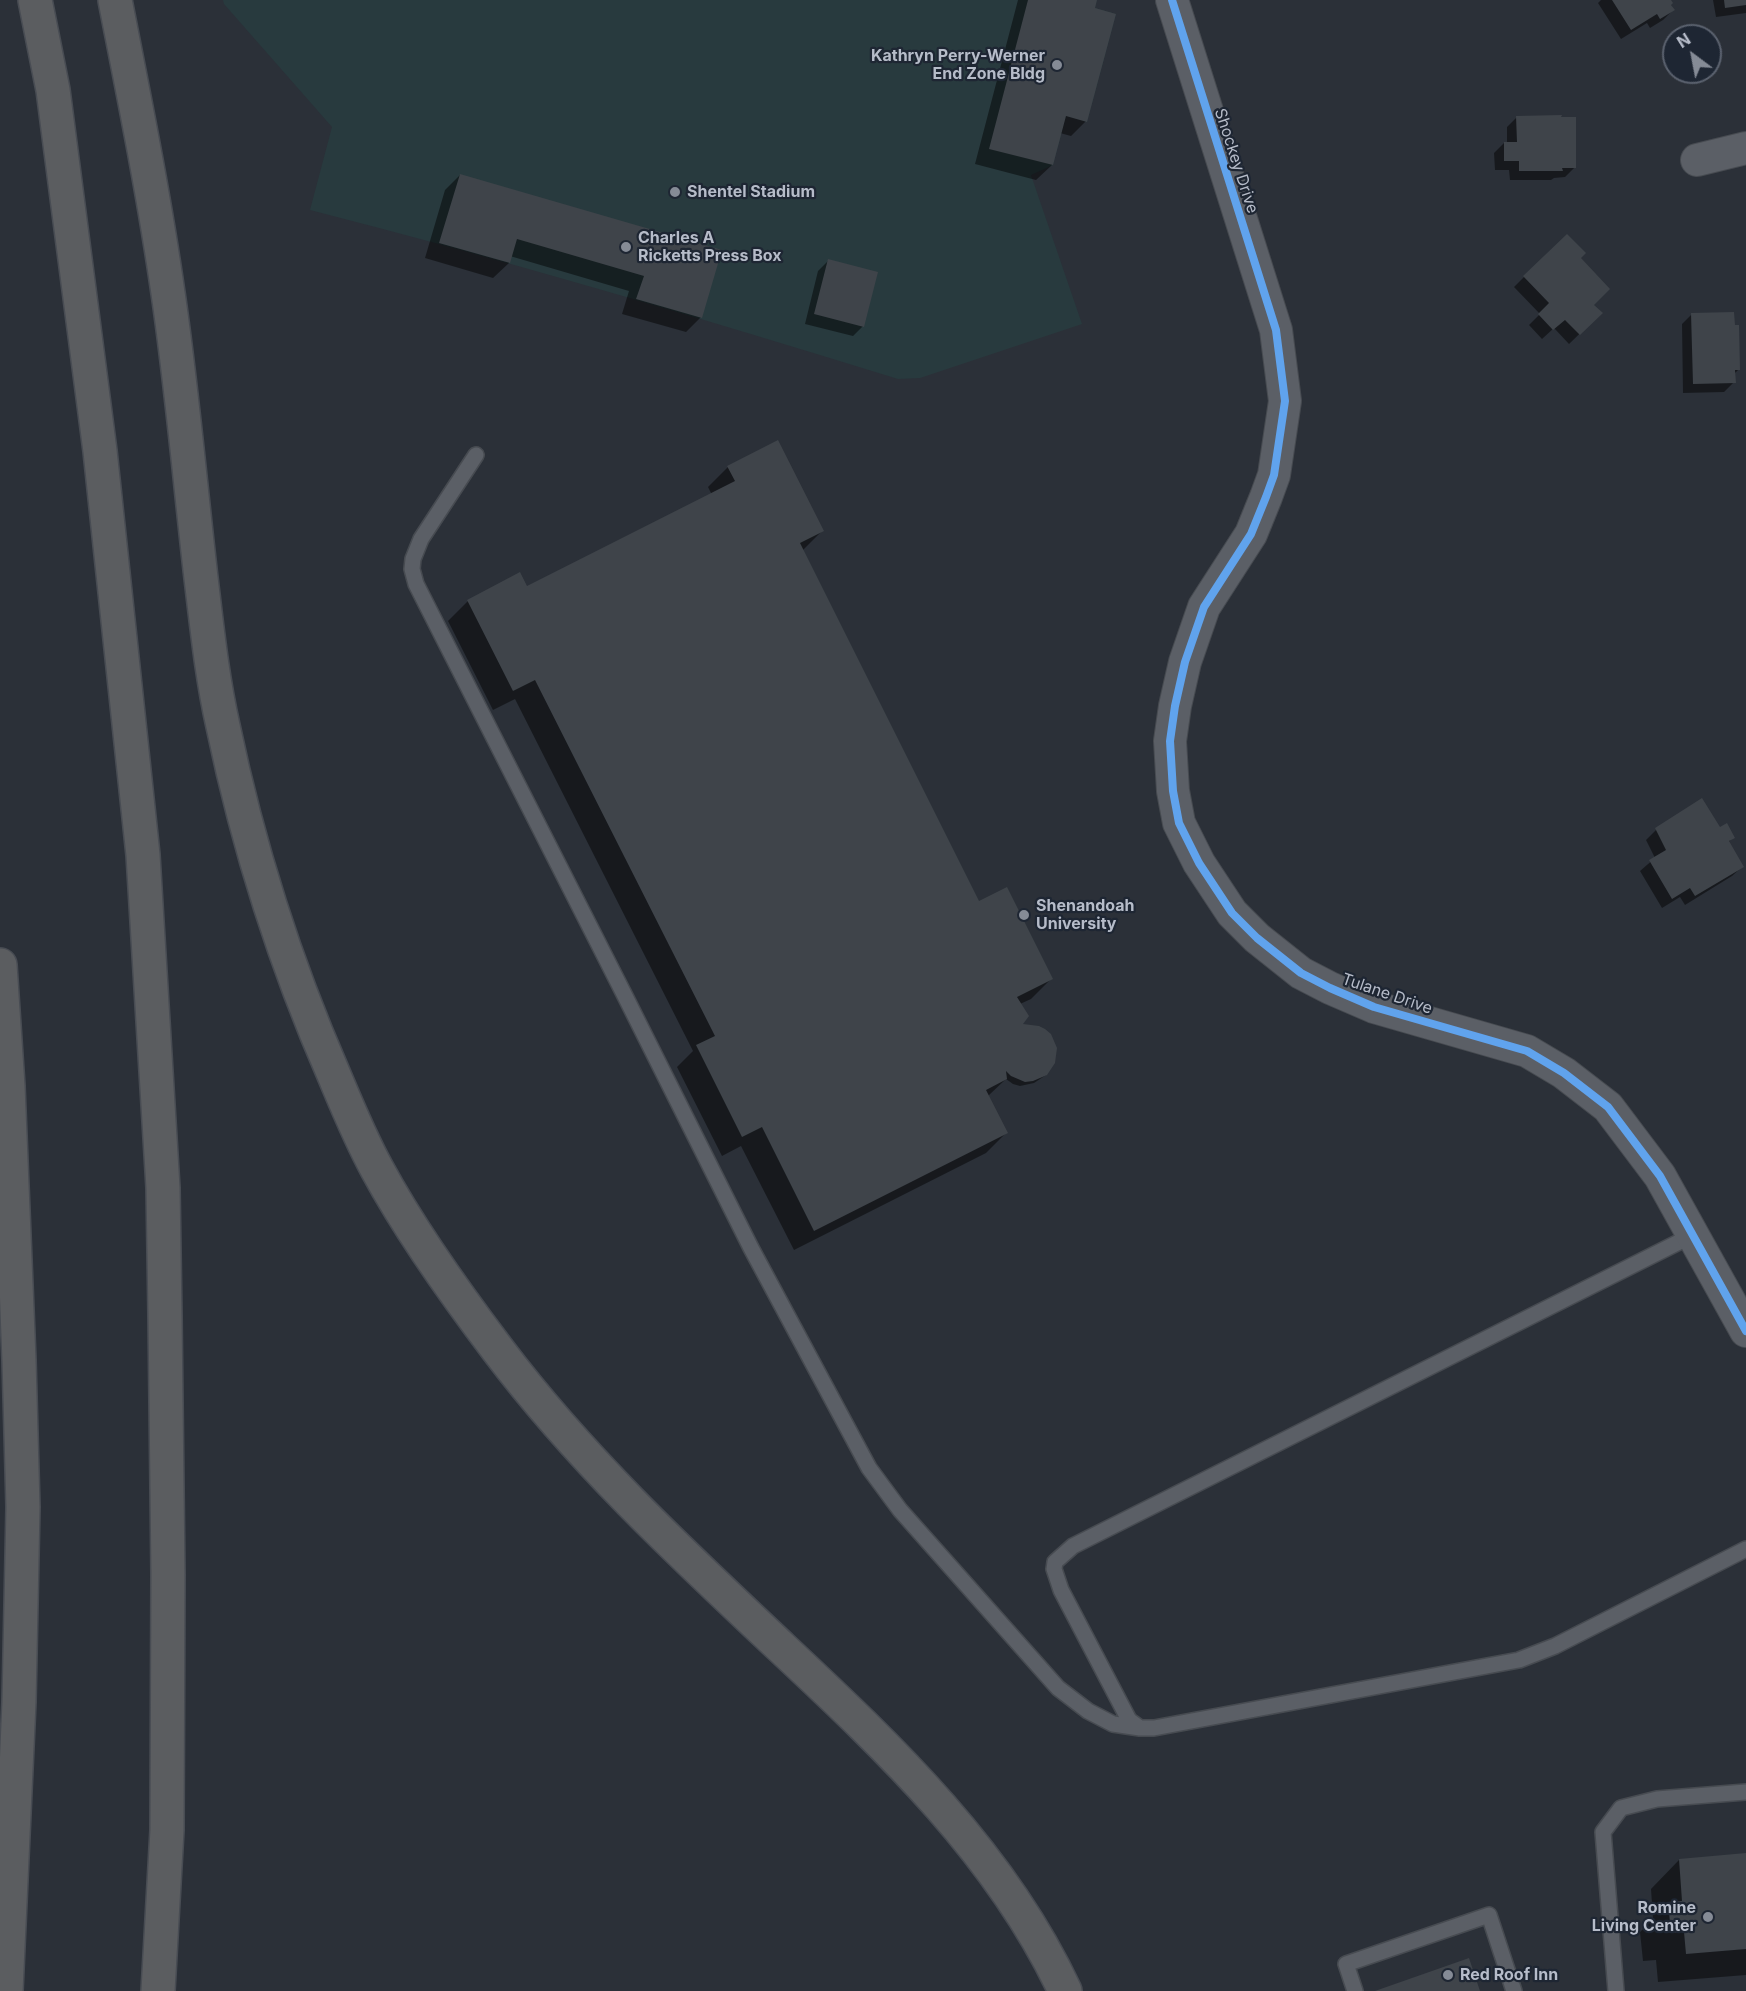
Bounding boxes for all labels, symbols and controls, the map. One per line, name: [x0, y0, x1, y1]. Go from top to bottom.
north arrow: [1662, 24, 1722, 84]
text: N: [1673, 29, 1694, 52]
place label: Kathryn Perry-Werner End Zone Bldg: [871, 46, 1045, 84]
marker: Kathryn Perry-Werner End Zone Bldg: [1050, 58, 1064, 72]
street label: Shockey Drive: [1210, 106, 1262, 216]
place label: Shentel Stadium: [687, 182, 815, 202]
marker: Shentel Stadium: [668, 185, 682, 199]
place label: Charles A Ricketts Press Box: [638, 228, 782, 266]
marker: Charles A Ricketts Press Box: [619, 240, 633, 254]
place label: Shenandoah University: [1036, 896, 1134, 934]
marker: Shenandoah University: [1017, 908, 1031, 922]
street label: Tulane Drive: [1339, 970, 1435, 1018]
place label: Romine Living Center: [1592, 1898, 1696, 1936]
marker: Romine Living Center: [1701, 1910, 1715, 1924]
place label: Red Roof Inn: [1460, 1965, 1558, 1985]
marker: Red Roof Inn: [1441, 1968, 1455, 1982]

